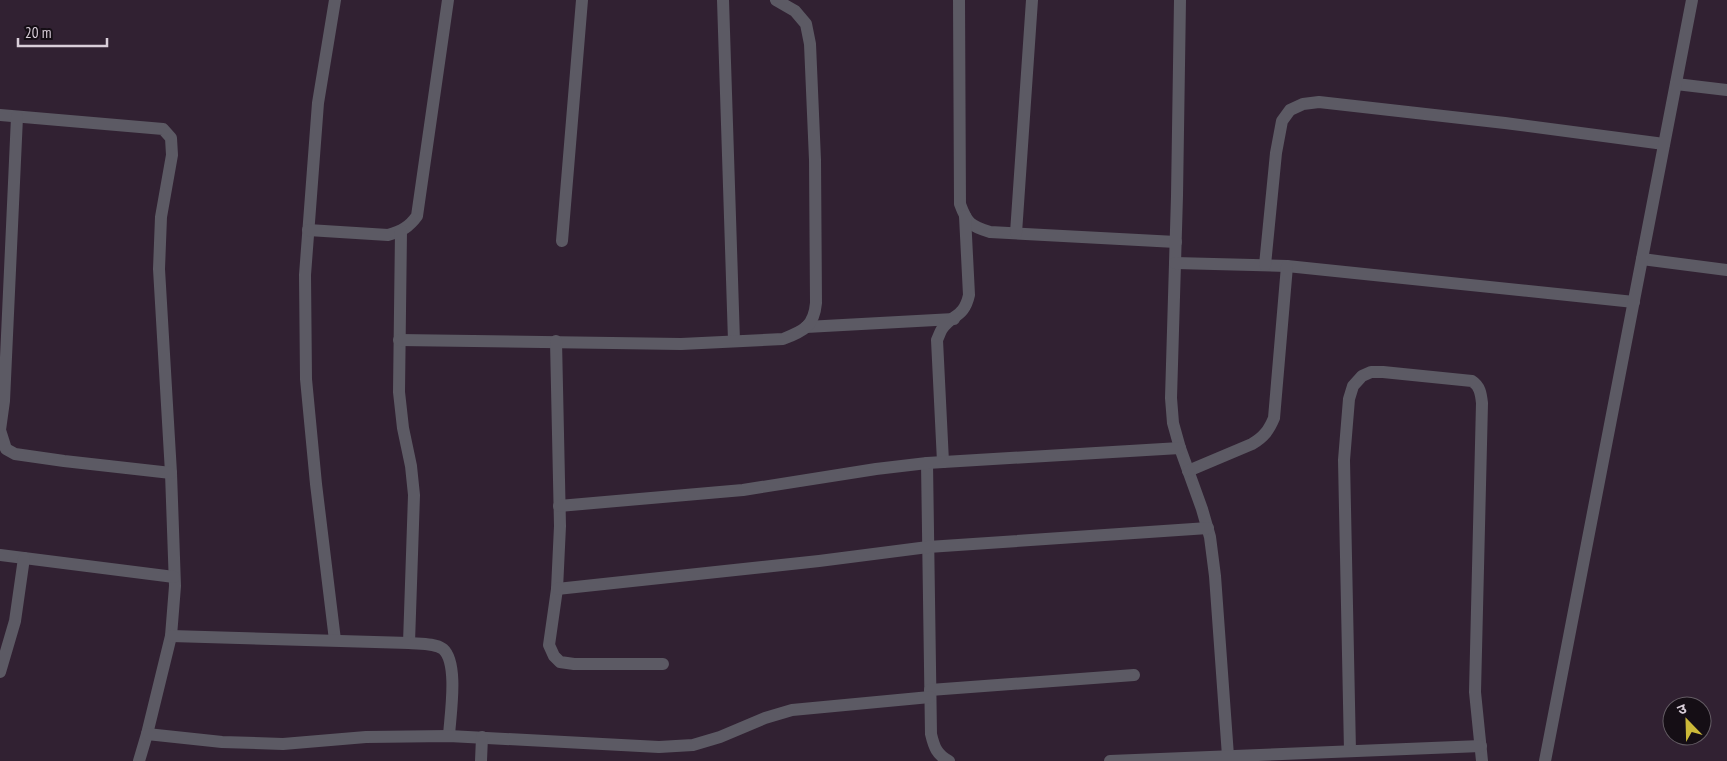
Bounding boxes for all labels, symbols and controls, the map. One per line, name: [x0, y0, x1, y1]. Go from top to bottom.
scale bar: [18, 15, 106, 47]
text: 20 m: [25, 23, 51, 42]
north arrow: [1662, 696, 1712, 746]
text: उ: [1675, 699, 1690, 719]

